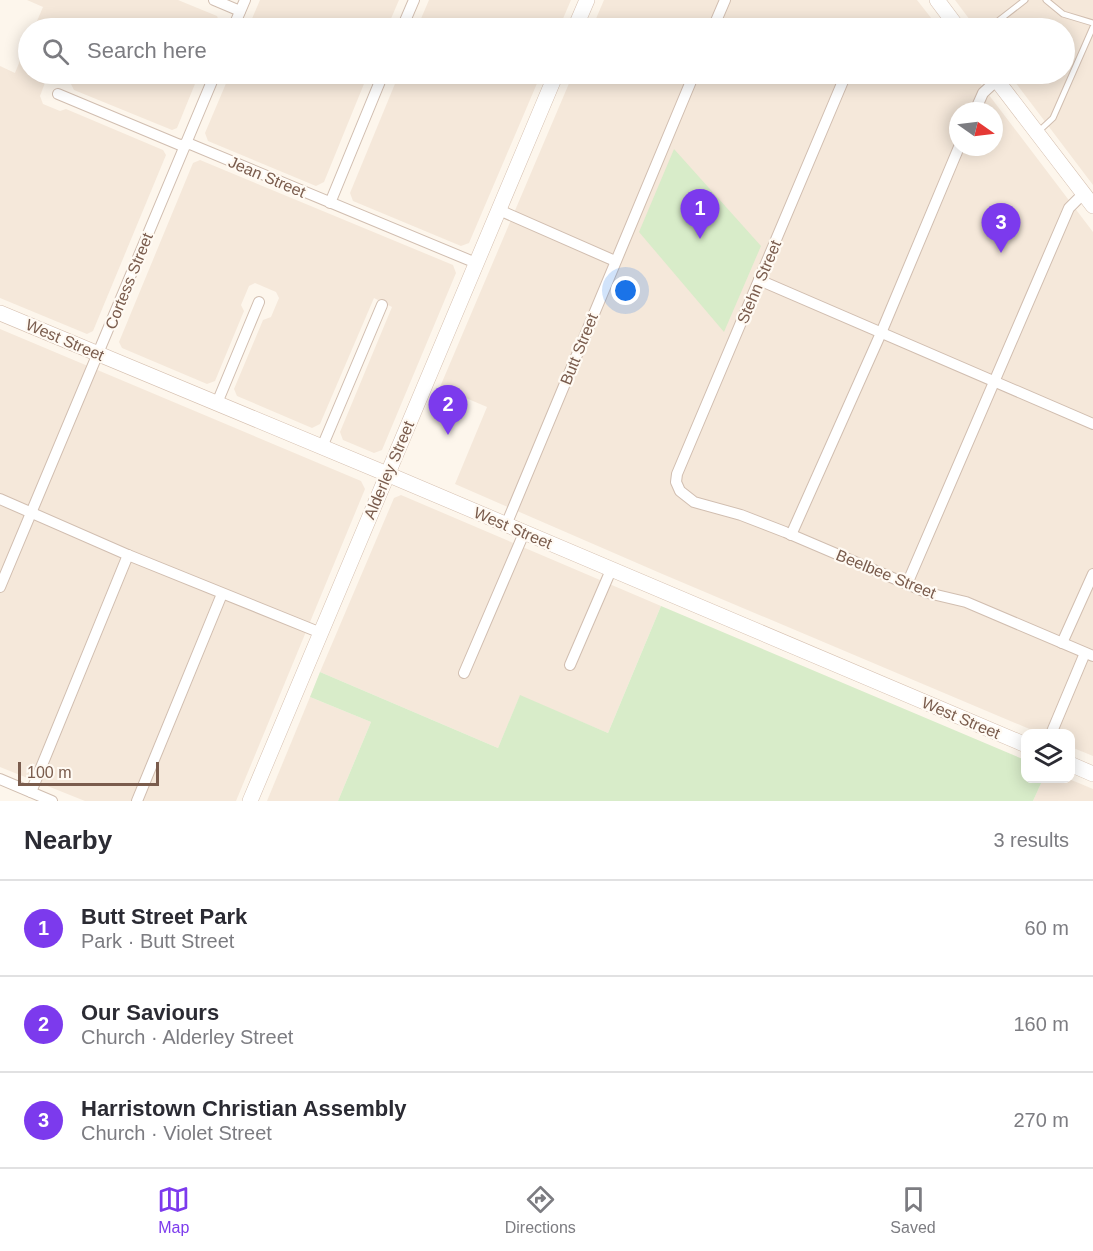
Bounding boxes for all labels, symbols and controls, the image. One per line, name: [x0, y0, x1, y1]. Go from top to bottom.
search box: [18, 18, 1075, 84]
icon: search: [39, 35, 72, 68]
text: Search here: [87, 38, 207, 63]
north arrow: [949, 102, 1003, 156]
street label: Jean Street: [226, 153, 308, 201]
pin: 1: [680, 190, 720, 239]
pin: 3: [982, 204, 1020, 253]
street label: Cortess Street: [102, 230, 156, 332]
street label: Stehn Street: [734, 237, 784, 326]
your location: [611, 276, 640, 305]
street label: Butt Street: [557, 310, 601, 387]
street label: West Street: [23, 316, 107, 364]
pin: 2: [428, 386, 468, 435]
street label: Alderley Street: [361, 418, 418, 522]
street label: West Street: [471, 504, 555, 552]
street label: Beelbee Street: [834, 546, 939, 602]
street label: West Street: [919, 694, 1003, 742]
map controls: [1021, 729, 1075, 783]
button: layers: [1021, 729, 1075, 783]
scale bar: [18, 759, 159, 786]
text: 100 m: [27, 764, 71, 781]
text: Nearby: [24, 825, 112, 855]
text: 3 results: [993, 829, 1069, 851]
text: Butt Street Park: [81, 904, 247, 929]
text: 1: [38, 917, 49, 939]
text: 60 m: [1025, 917, 1069, 939]
text: Park · Butt Street: [81, 930, 234, 952]
text: Our Saviours: [81, 1000, 219, 1025]
text: 2: [38, 1013, 49, 1035]
text: 160 m: [1013, 1013, 1069, 1035]
text: Church · Alderley Street: [81, 1026, 293, 1048]
text: Harristown Christian Assembly: [81, 1096, 407, 1121]
text: 3: [38, 1109, 49, 1131]
text: 270 m: [1013, 1109, 1069, 1131]
text: Church · Violet Street: [81, 1122, 272, 1144]
tab: Map: [157, 1183, 190, 1237]
tab: Directions: [505, 1183, 576, 1237]
tab: Saved: [890, 1183, 936, 1237]

